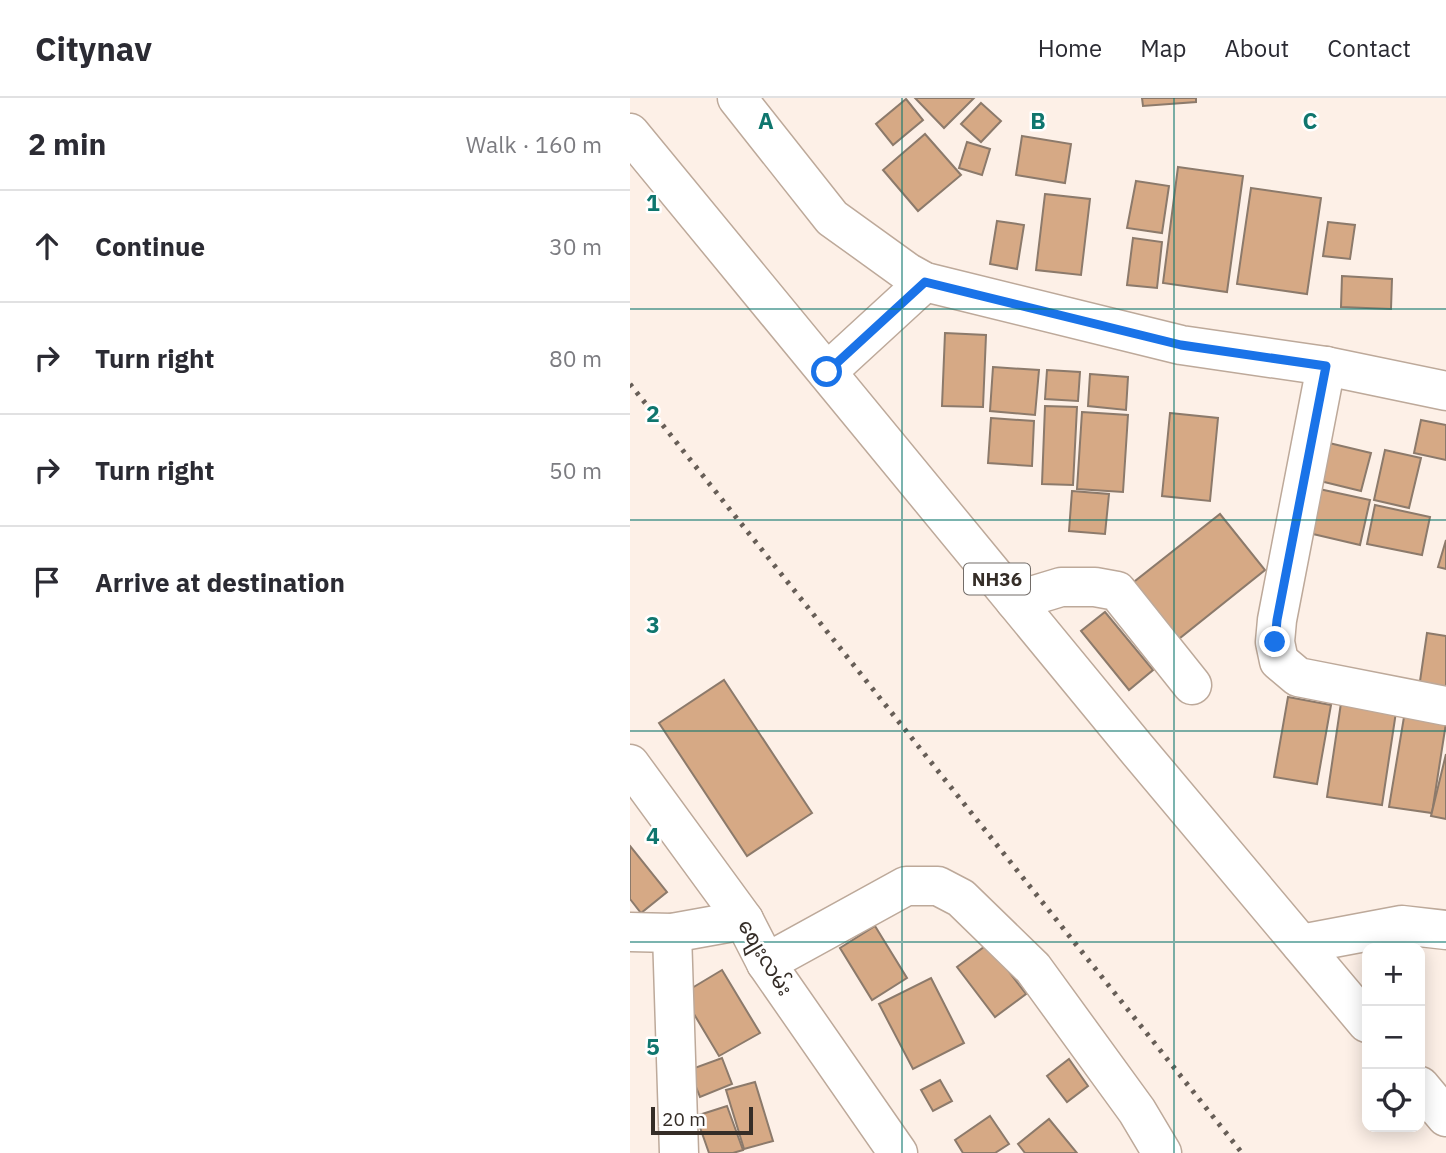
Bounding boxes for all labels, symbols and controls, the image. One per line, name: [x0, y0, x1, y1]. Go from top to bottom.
text: Citynav: [35, 27, 152, 70]
text: Home: [1038, 32, 1102, 64]
text: Map: [1140, 32, 1186, 64]
text: About: [1224, 32, 1289, 64]
text: Contact: [1327, 32, 1411, 64]
text: A: [758, 105, 774, 135]
text: B: [1030, 105, 1046, 135]
text: C: [1303, 105, 1318, 135]
text: 2 min: [28, 124, 106, 163]
text: Walk · 160 m: [466, 129, 602, 159]
text: 1: [646, 187, 660, 217]
icon: ahead: [28, 227, 66, 265]
text: Continue: [95, 229, 205, 263]
text: 30 m: [549, 231, 602, 261]
icon: right: [28, 339, 66, 377]
text: Turn right: [95, 341, 214, 375]
text: 80 m: [549, 343, 602, 373]
route start: [811, 356, 842, 387]
text: 2: [646, 398, 660, 428]
icon: right: [28, 451, 66, 489]
text: Turn right: [95, 453, 214, 487]
text: 50 m: [549, 455, 602, 485]
icon: arrive: [28, 563, 66, 601]
road number: NH36: [964, 564, 1030, 594]
text: Arrive at destination: [95, 565, 345, 599]
text: 3: [646, 609, 660, 639]
route end: [1259, 626, 1290, 657]
text: 4: [646, 820, 660, 850]
street label: စျေးလမ်း: [728, 913, 801, 1003]
map controls: [1362, 943, 1425, 1132]
button: +: [1362, 943, 1425, 1006]
button: −: [1362, 1006, 1425, 1069]
text: 5: [646, 1031, 660, 1061]
button: locate: [1362, 1069, 1425, 1132]
scale bar: [651, 1104, 752, 1136]
text: 20 m: [662, 1107, 706, 1131]

